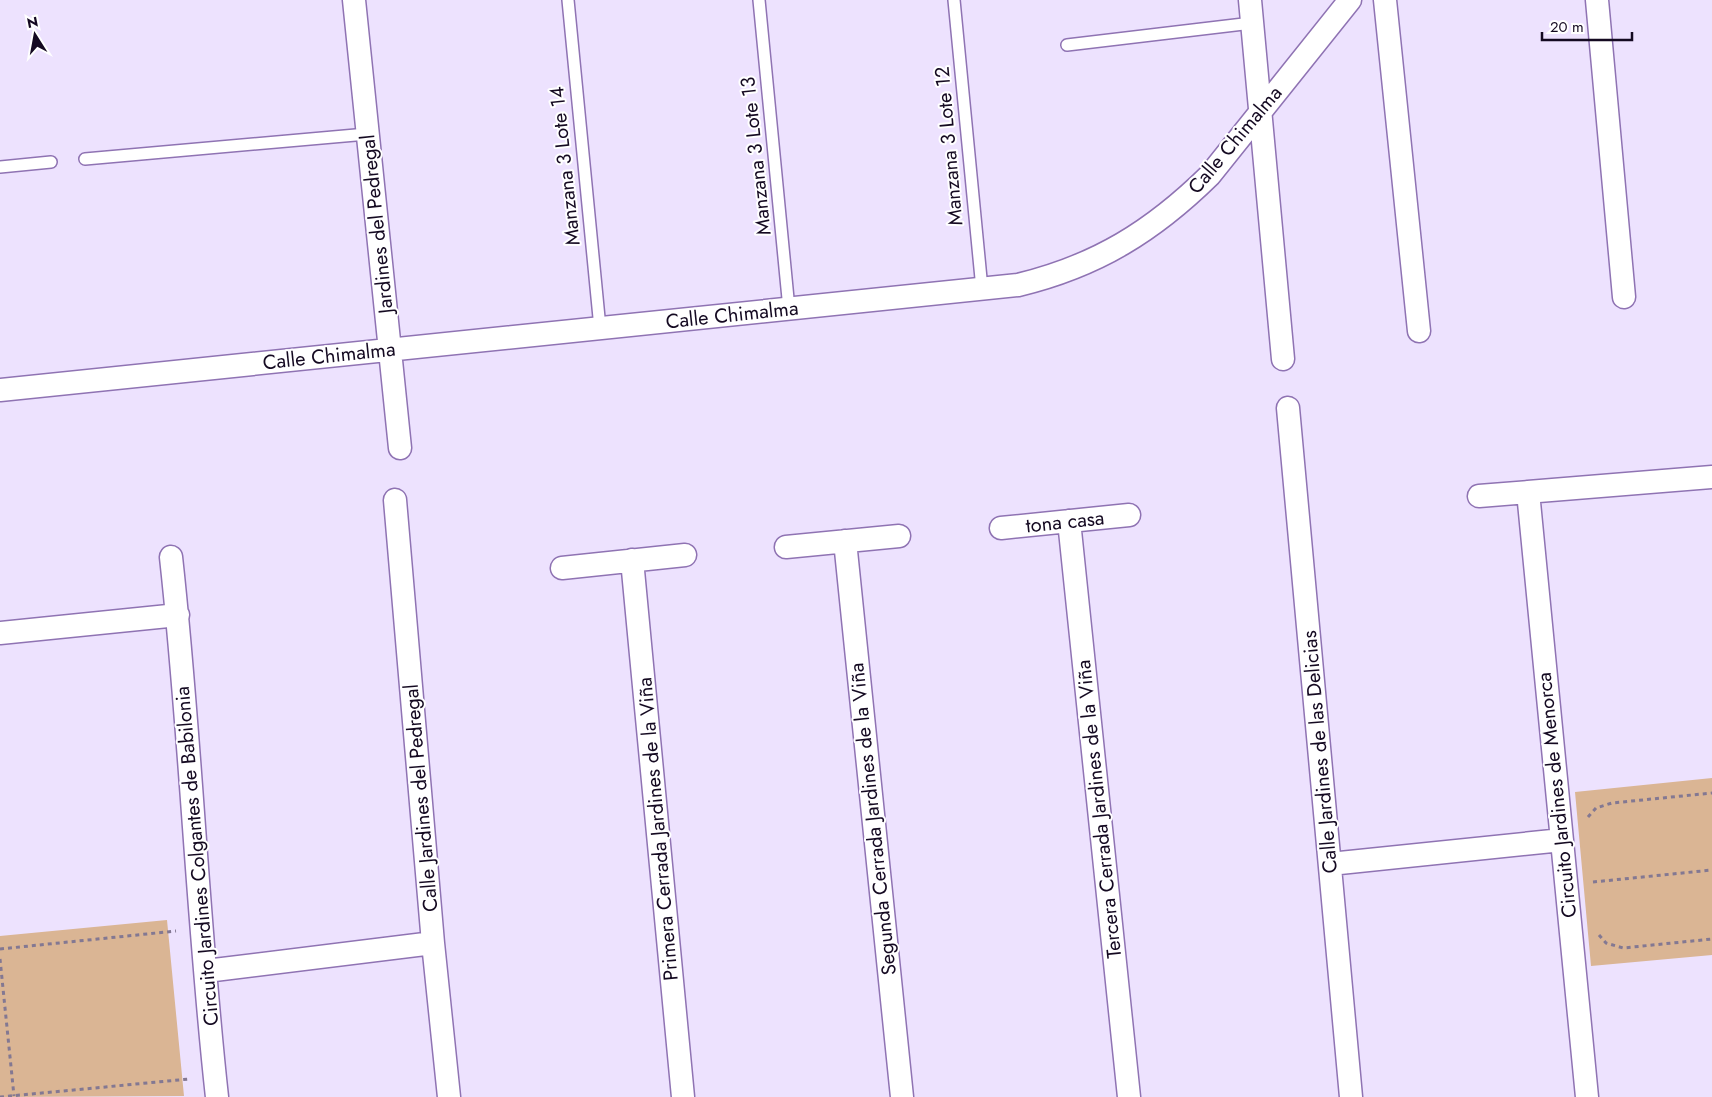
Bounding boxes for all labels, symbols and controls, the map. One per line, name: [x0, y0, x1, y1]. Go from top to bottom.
north arrow: [10, 10, 60, 60]
scale bar: [1542, 10, 1632, 42]
text: N: [25, 11, 40, 33]
text: 20 m: [1550, 16, 1584, 38]
street label: Manzana 3 Lote 12: [928, 65, 970, 227]
street label: Manzana 3 Lote 13: [733, 75, 779, 237]
street label: Calle Chimalma: [1181, 80, 1289, 200]
street label: Manzana 3 Lote 14: [542, 85, 588, 247]
street label: Jardines del Pedregal: [353, 133, 401, 318]
street label: Calle Chimalma: [664, 294, 800, 336]
street label: Calle Chimalma: [261, 335, 397, 377]
street label: tona casa: [1024, 503, 1106, 541]
street label: Calle Jardines de las Delicias: [1295, 629, 1345, 875]
street label: Tercera Cerrada Jardines de la Viña: [1069, 658, 1129, 960]
street label: Segunda Cerrada Jardines de la Viña: [842, 661, 904, 977]
street label: Circuito Jardines de Menorca: [1530, 671, 1584, 919]
street label: Primera Cerrada Jardines de la Viña: [630, 676, 686, 982]
street label: Calle Jardines del Pedregal: [397, 683, 445, 913]
street label: Circuito Jardines Colgantes de Babilonia: [168, 685, 226, 1027]

